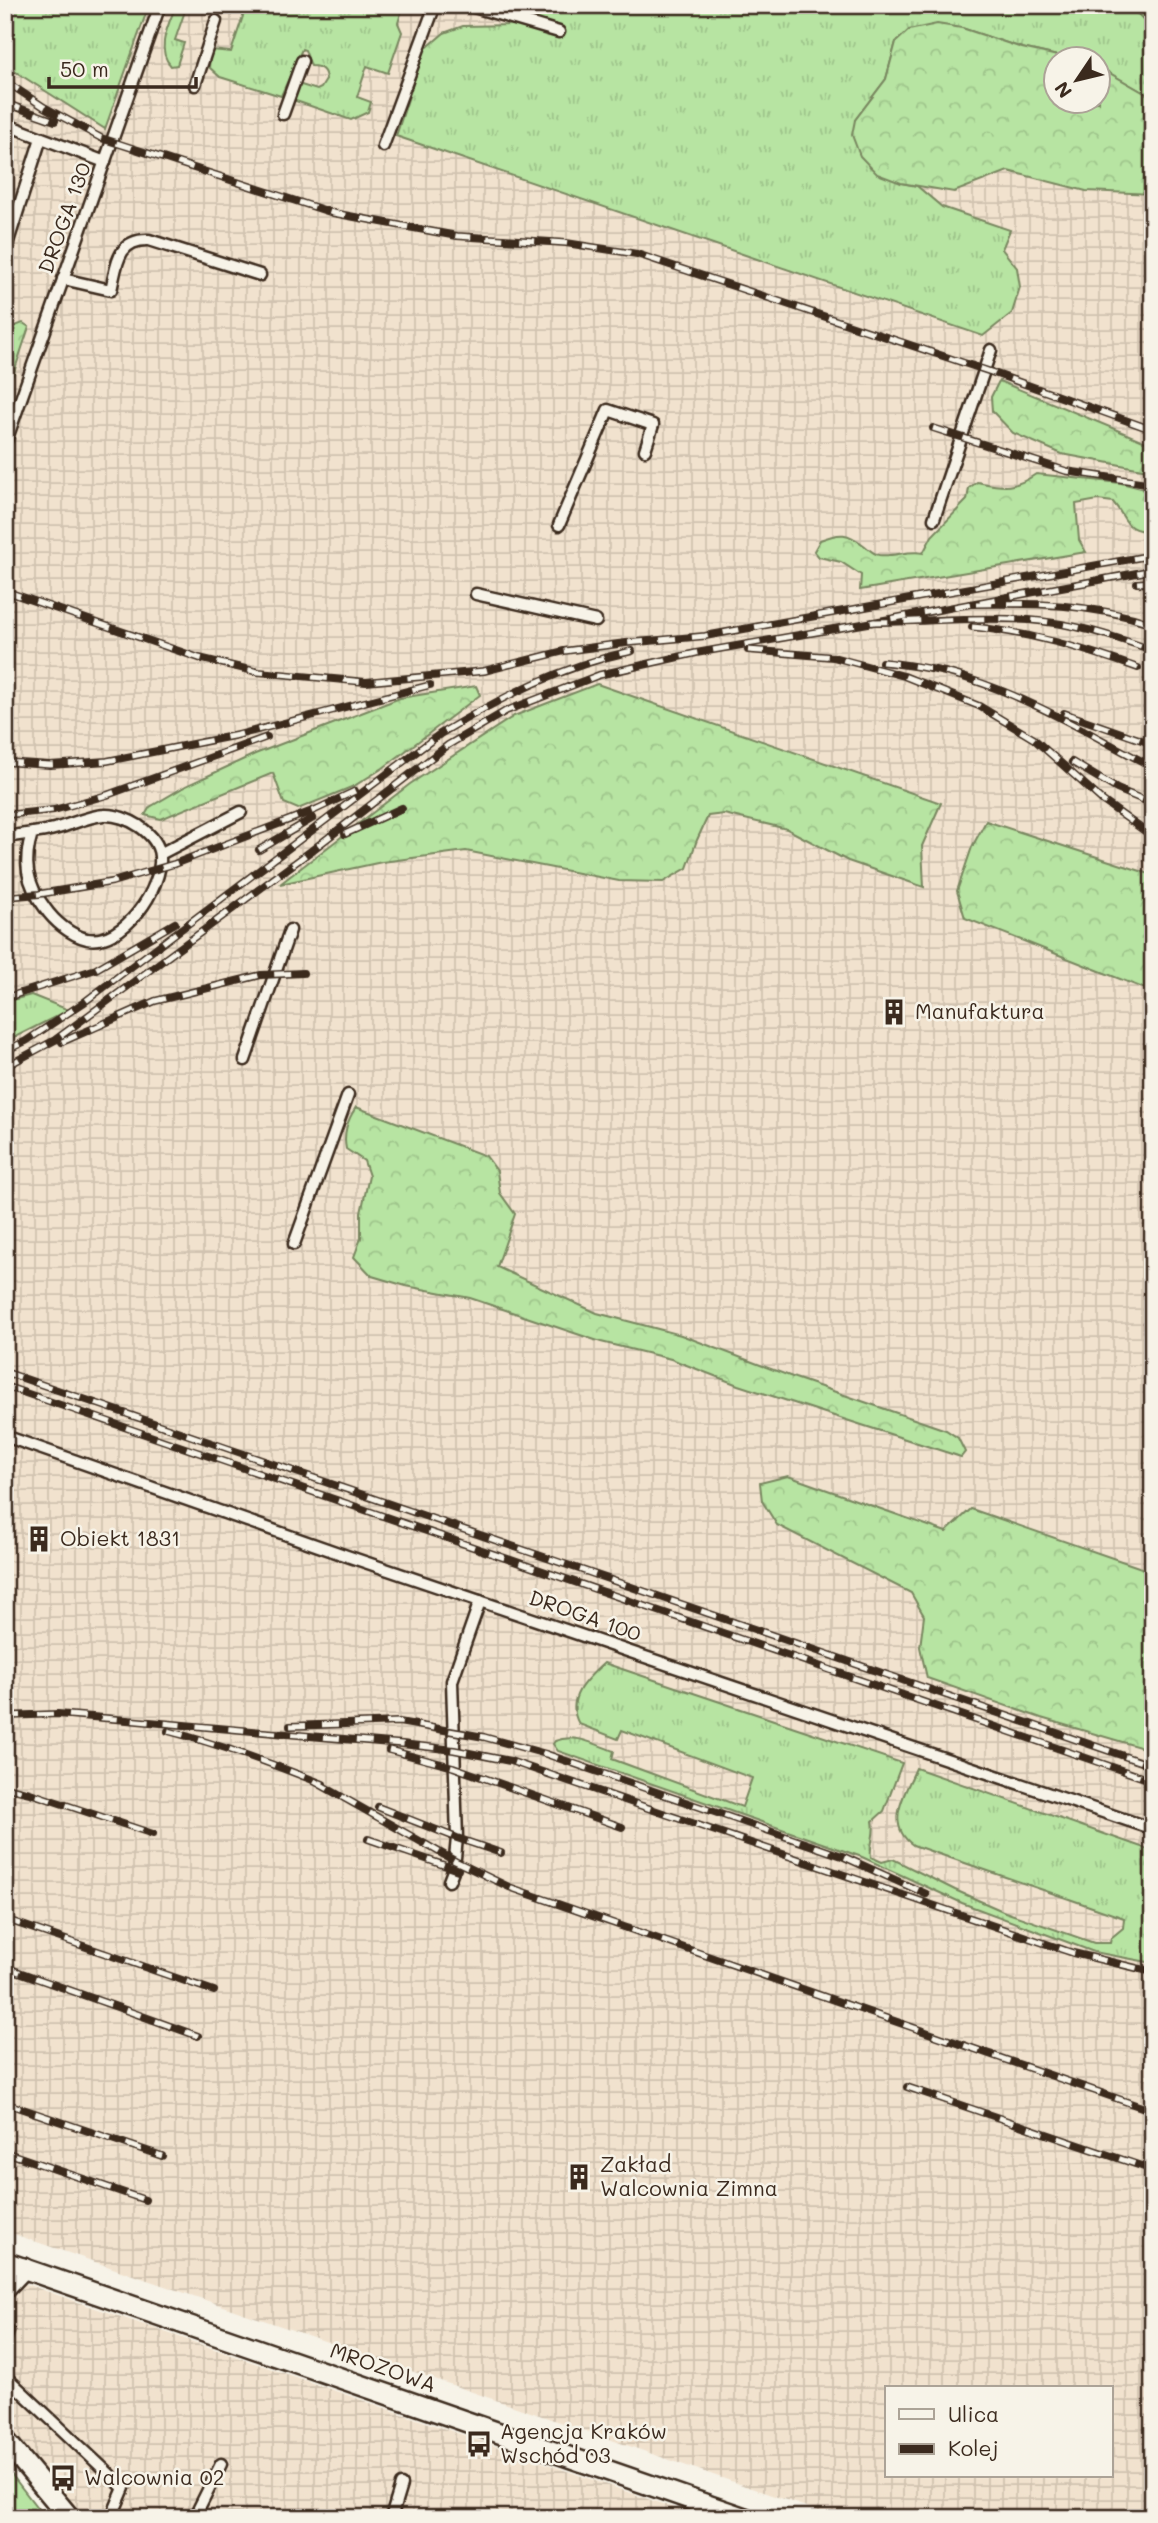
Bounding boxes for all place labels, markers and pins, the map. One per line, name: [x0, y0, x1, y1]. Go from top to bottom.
building icon: Manufaktura: [879, 997, 909, 1027]
place label: Manufaktura: [915, 997, 1045, 1024]
building icon: Obiekt 1831: [24, 1524, 54, 1554]
place label: Obiekt 1831: [60, 1524, 180, 1551]
place label: Zakład Walcownia Zimna: [600, 2150, 778, 2201]
building icon: Zakład Walcownia Zimna: [564, 2162, 594, 2192]
place label: Agencja Kraków Wschód 03: [500, 2417, 667, 2468]
bus stop icon: Agencja Kraków Wschód 03: [464, 2429, 494, 2459]
bus stop icon: Walcownia 02: [48, 2463, 78, 2493]
place label: Walcownia 02: [84, 2463, 224, 2490]

